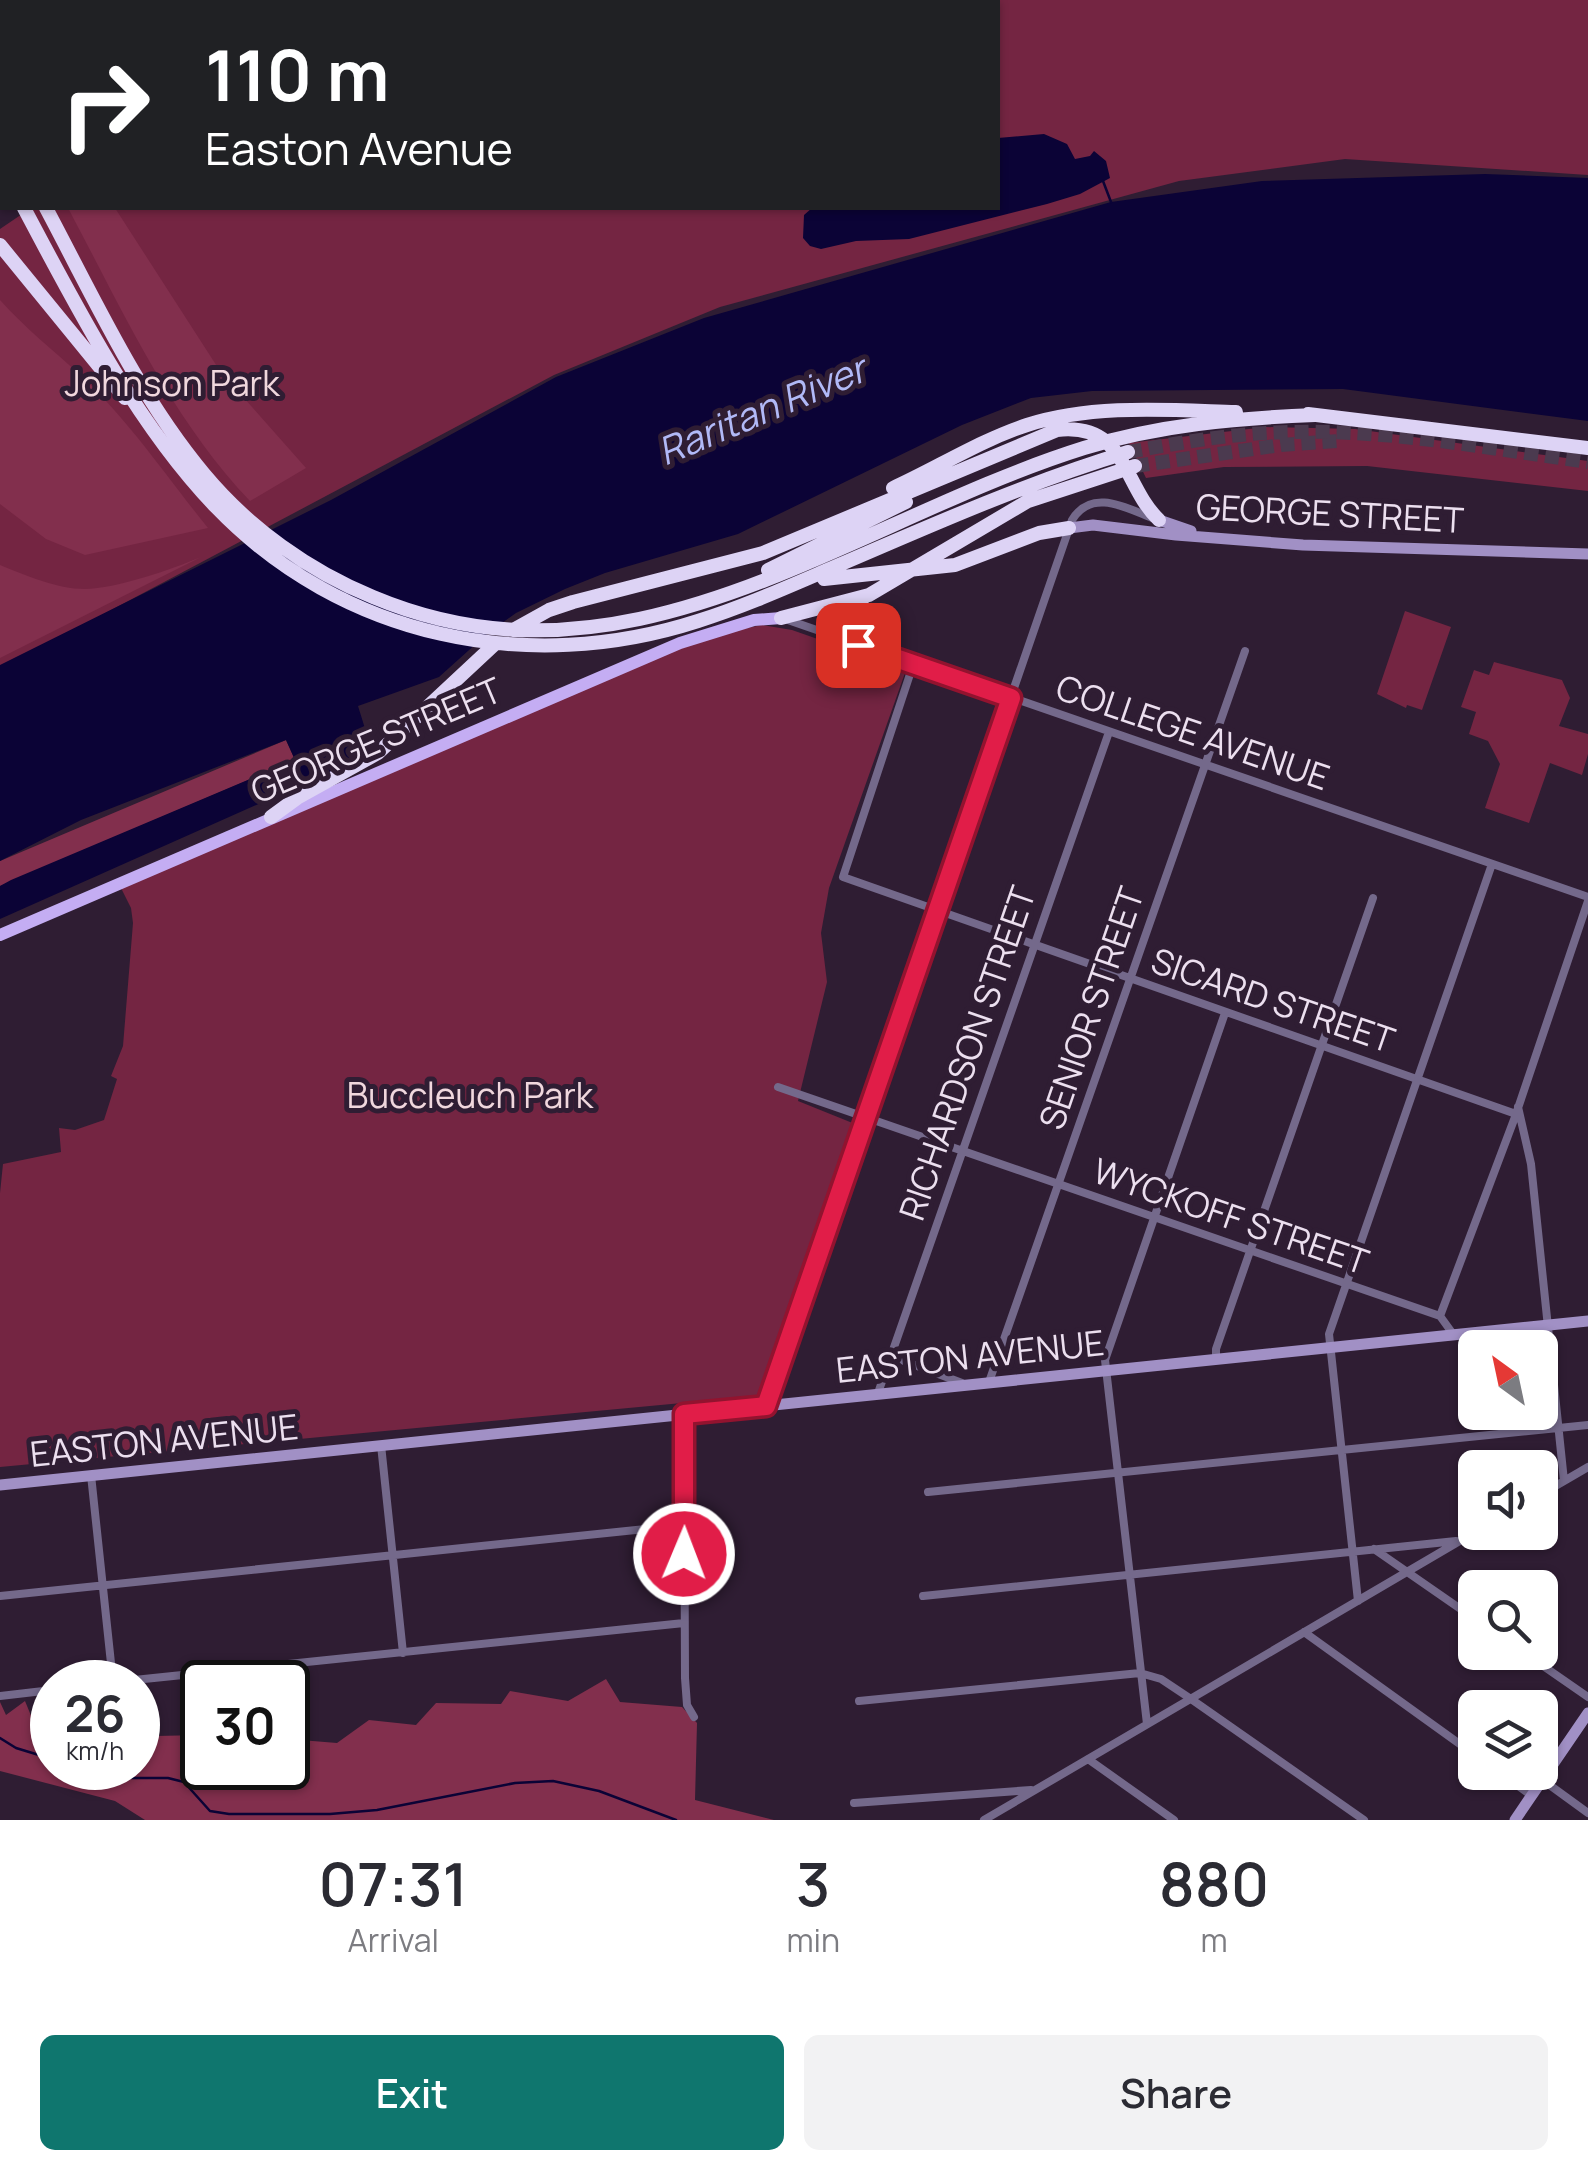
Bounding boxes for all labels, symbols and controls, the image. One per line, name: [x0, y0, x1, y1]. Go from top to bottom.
text: 110 m: [205, 26, 389, 122]
icon: right: [40, 40, 170, 170]
text: Easton Avenue: [205, 117, 513, 179]
water label: Raritan River: [649, 340, 877, 476]
park label: Johnson Park: [64, 359, 281, 407]
street label: GEORGE STREET: [1195, 482, 1465, 544]
pin: [816, 603, 901, 688]
icon: arrive: [831, 618, 886, 673]
street label: COLLEGE AVENUE: [1050, 663, 1336, 801]
street label: GEORGE STREET: [243, 666, 509, 814]
street label: RICHARDSON STREET: [887, 880, 1047, 1226]
street label: SENIOR STREET: [1027, 880, 1155, 1136]
street label: SICARD STREET: [1145, 936, 1401, 1064]
park label: Buccleuch Park: [347, 1071, 595, 1119]
street label: WYCKOFF STREET: [1087, 1146, 1375, 1286]
street label: EASTON AVENUE: [834, 1318, 1106, 1394]
north arrow: [1458, 1330, 1558, 1430]
map controls: [1458, 1330, 1558, 1790]
street label: EASTON AVENUE: [28, 1402, 300, 1478]
button: sound: [1458, 1450, 1558, 1550]
position arrow: [632, 1502, 736, 1606]
button: search: [1458, 1570, 1558, 1670]
speed limit sign: 30: [180, 1660, 310, 1790]
text: 26: [65, 1679, 125, 1747]
button: layers: [1458, 1690, 1558, 1790]
text: km/h: [66, 1733, 124, 1768]
text: 07:31: [319, 1842, 468, 1924]
text: 3: [796, 1842, 830, 1924]
text: 880: [1159, 1842, 1269, 1924]
text: Arrival: [348, 1918, 439, 1962]
text: min: [786, 1918, 840, 1962]
text: m: [1200, 1918, 1228, 1962]
button: Exit: [40, 2035, 784, 2150]
button: Share: [804, 2035, 1548, 2150]

